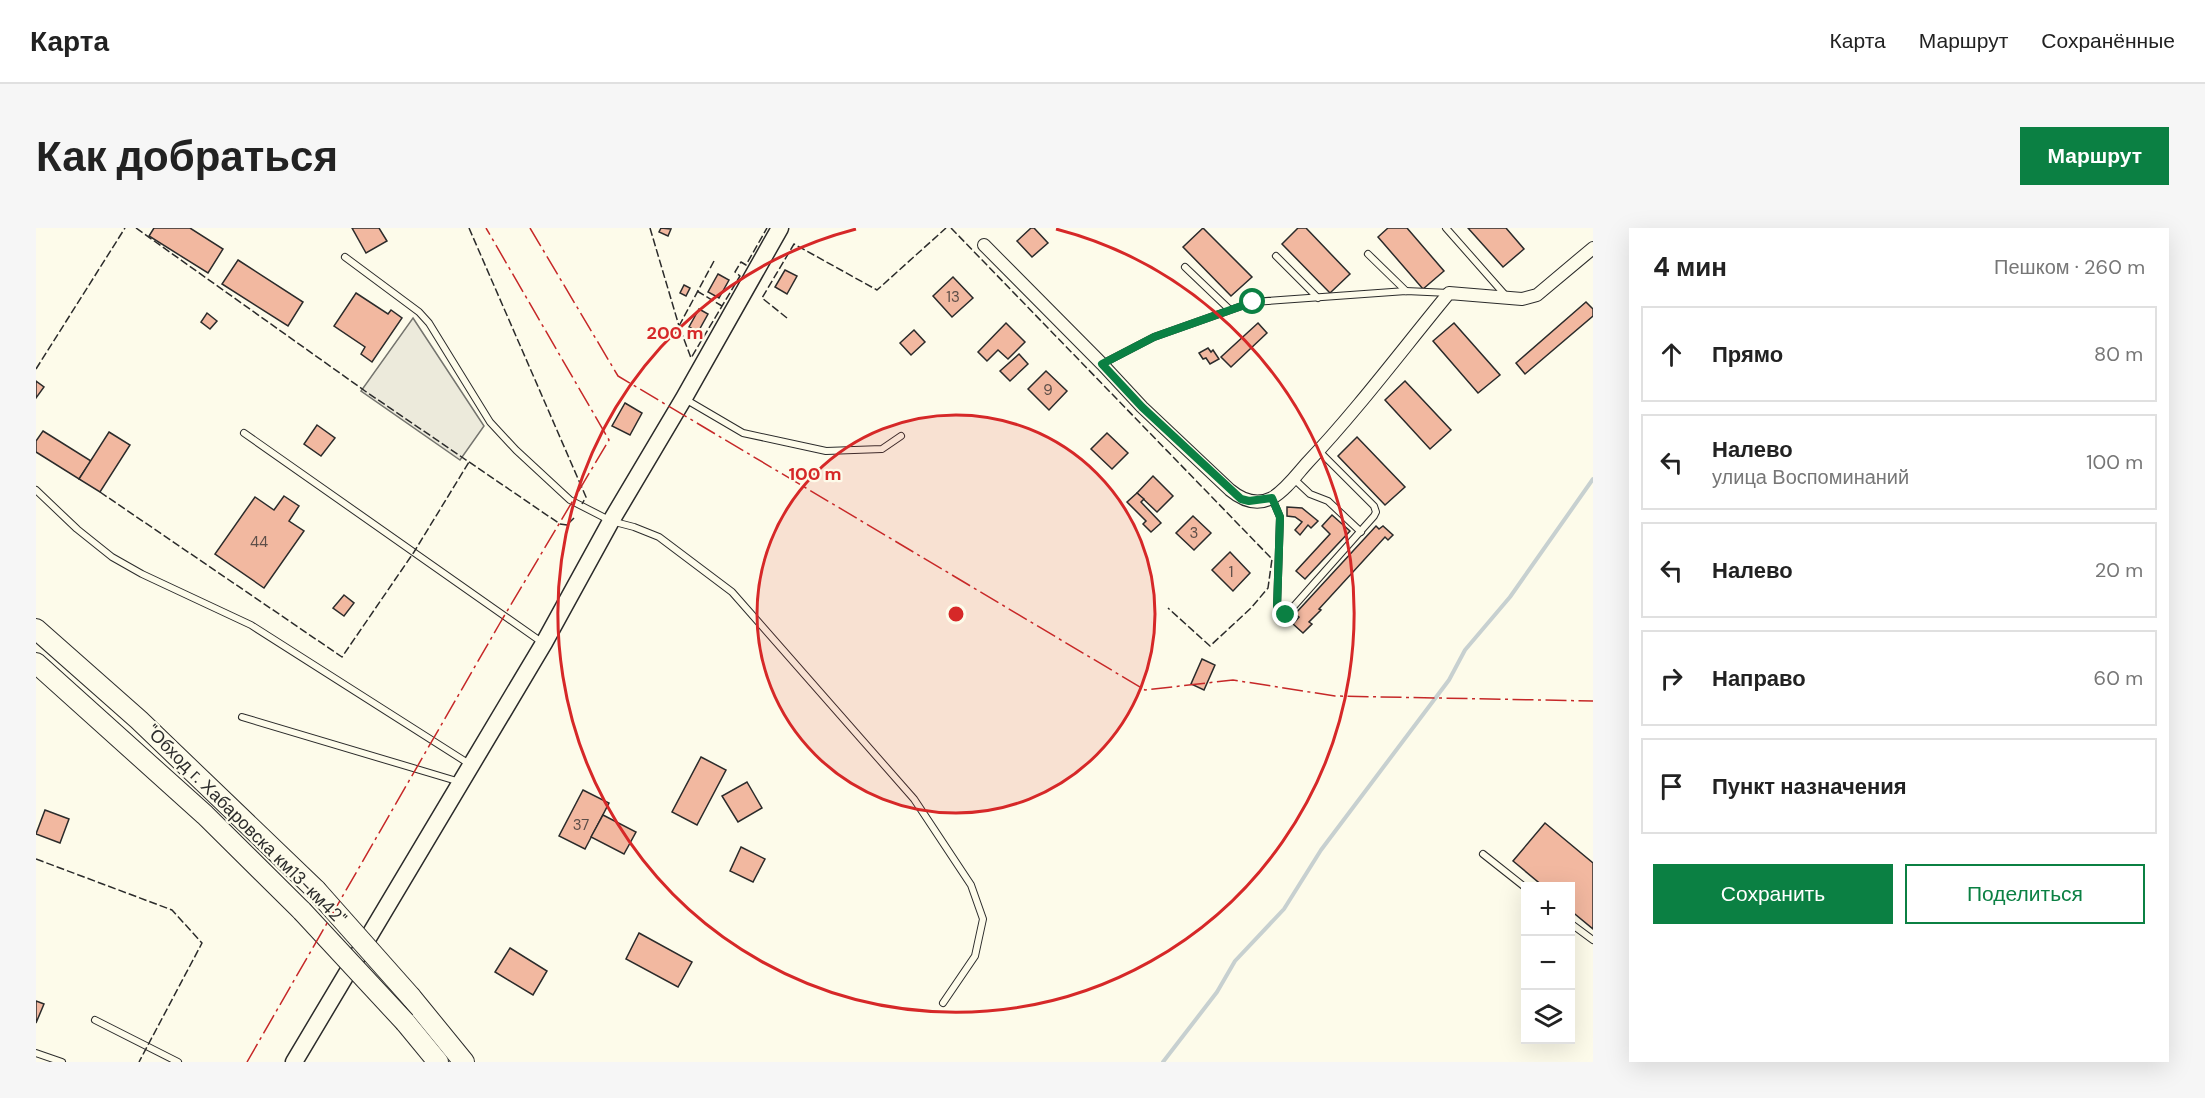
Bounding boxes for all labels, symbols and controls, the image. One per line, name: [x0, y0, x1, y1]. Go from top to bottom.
text: Карта: [30, 23, 109, 60]
text: Карта: [1830, 27, 1886, 55]
text: Маршрут: [1919, 27, 2008, 55]
text: Сохранённые: [2041, 27, 2175, 55]
button: Маршрут: [2020, 127, 2169, 185]
text: Как добраться: [36, 129, 338, 184]
text: 4 мин: [1653, 250, 1727, 284]
text: Пешком · 260 m: [1994, 254, 2145, 280]
house number: 13: [946, 287, 960, 307]
route start: [1239, 288, 1265, 314]
text: 200 m: [647, 321, 703, 345]
icon: ahead: [1655, 338, 1688, 371]
text: Прямо: [1712, 340, 1783, 369]
text: 80 m: [2094, 341, 2143, 367]
house number: 9: [1043, 380, 1053, 400]
text: Налево: [1712, 435, 1793, 464]
icon: left: [1655, 446, 1688, 479]
text: 100 m: [2086, 449, 2143, 475]
text: 100 m: [788, 462, 842, 486]
text: улица Воспоминаний: [1712, 464, 1909, 490]
house number: 3: [1190, 523, 1198, 543]
house number: 44: [250, 532, 268, 552]
icon: left: [1655, 554, 1688, 587]
text: Налево: [1712, 556, 1793, 585]
text: 20 m: [2095, 557, 2143, 583]
house number: 1: [1229, 562, 1233, 582]
route end: [1272, 601, 1298, 627]
centre of rings: [946, 604, 966, 624]
icon: right: [1655, 662, 1688, 695]
text: Направо: [1712, 664, 1806, 693]
text: 60 m: [2094, 665, 2143, 691]
street label: "Обход г. Хабаровска км13-км42": [141, 720, 351, 930]
icon: arrive: [1655, 770, 1688, 803]
text: Пункт назначения: [1712, 772, 1907, 801]
house number: 37: [573, 815, 589, 835]
button: Сохранить: [1653, 864, 1893, 924]
button: Поделиться: [1905, 864, 2145, 924]
map controls: [1521, 882, 1575, 1044]
button: +: [1521, 882, 1575, 936]
button: −: [1521, 936, 1575, 990]
button: layers: [1521, 990, 1575, 1044]

